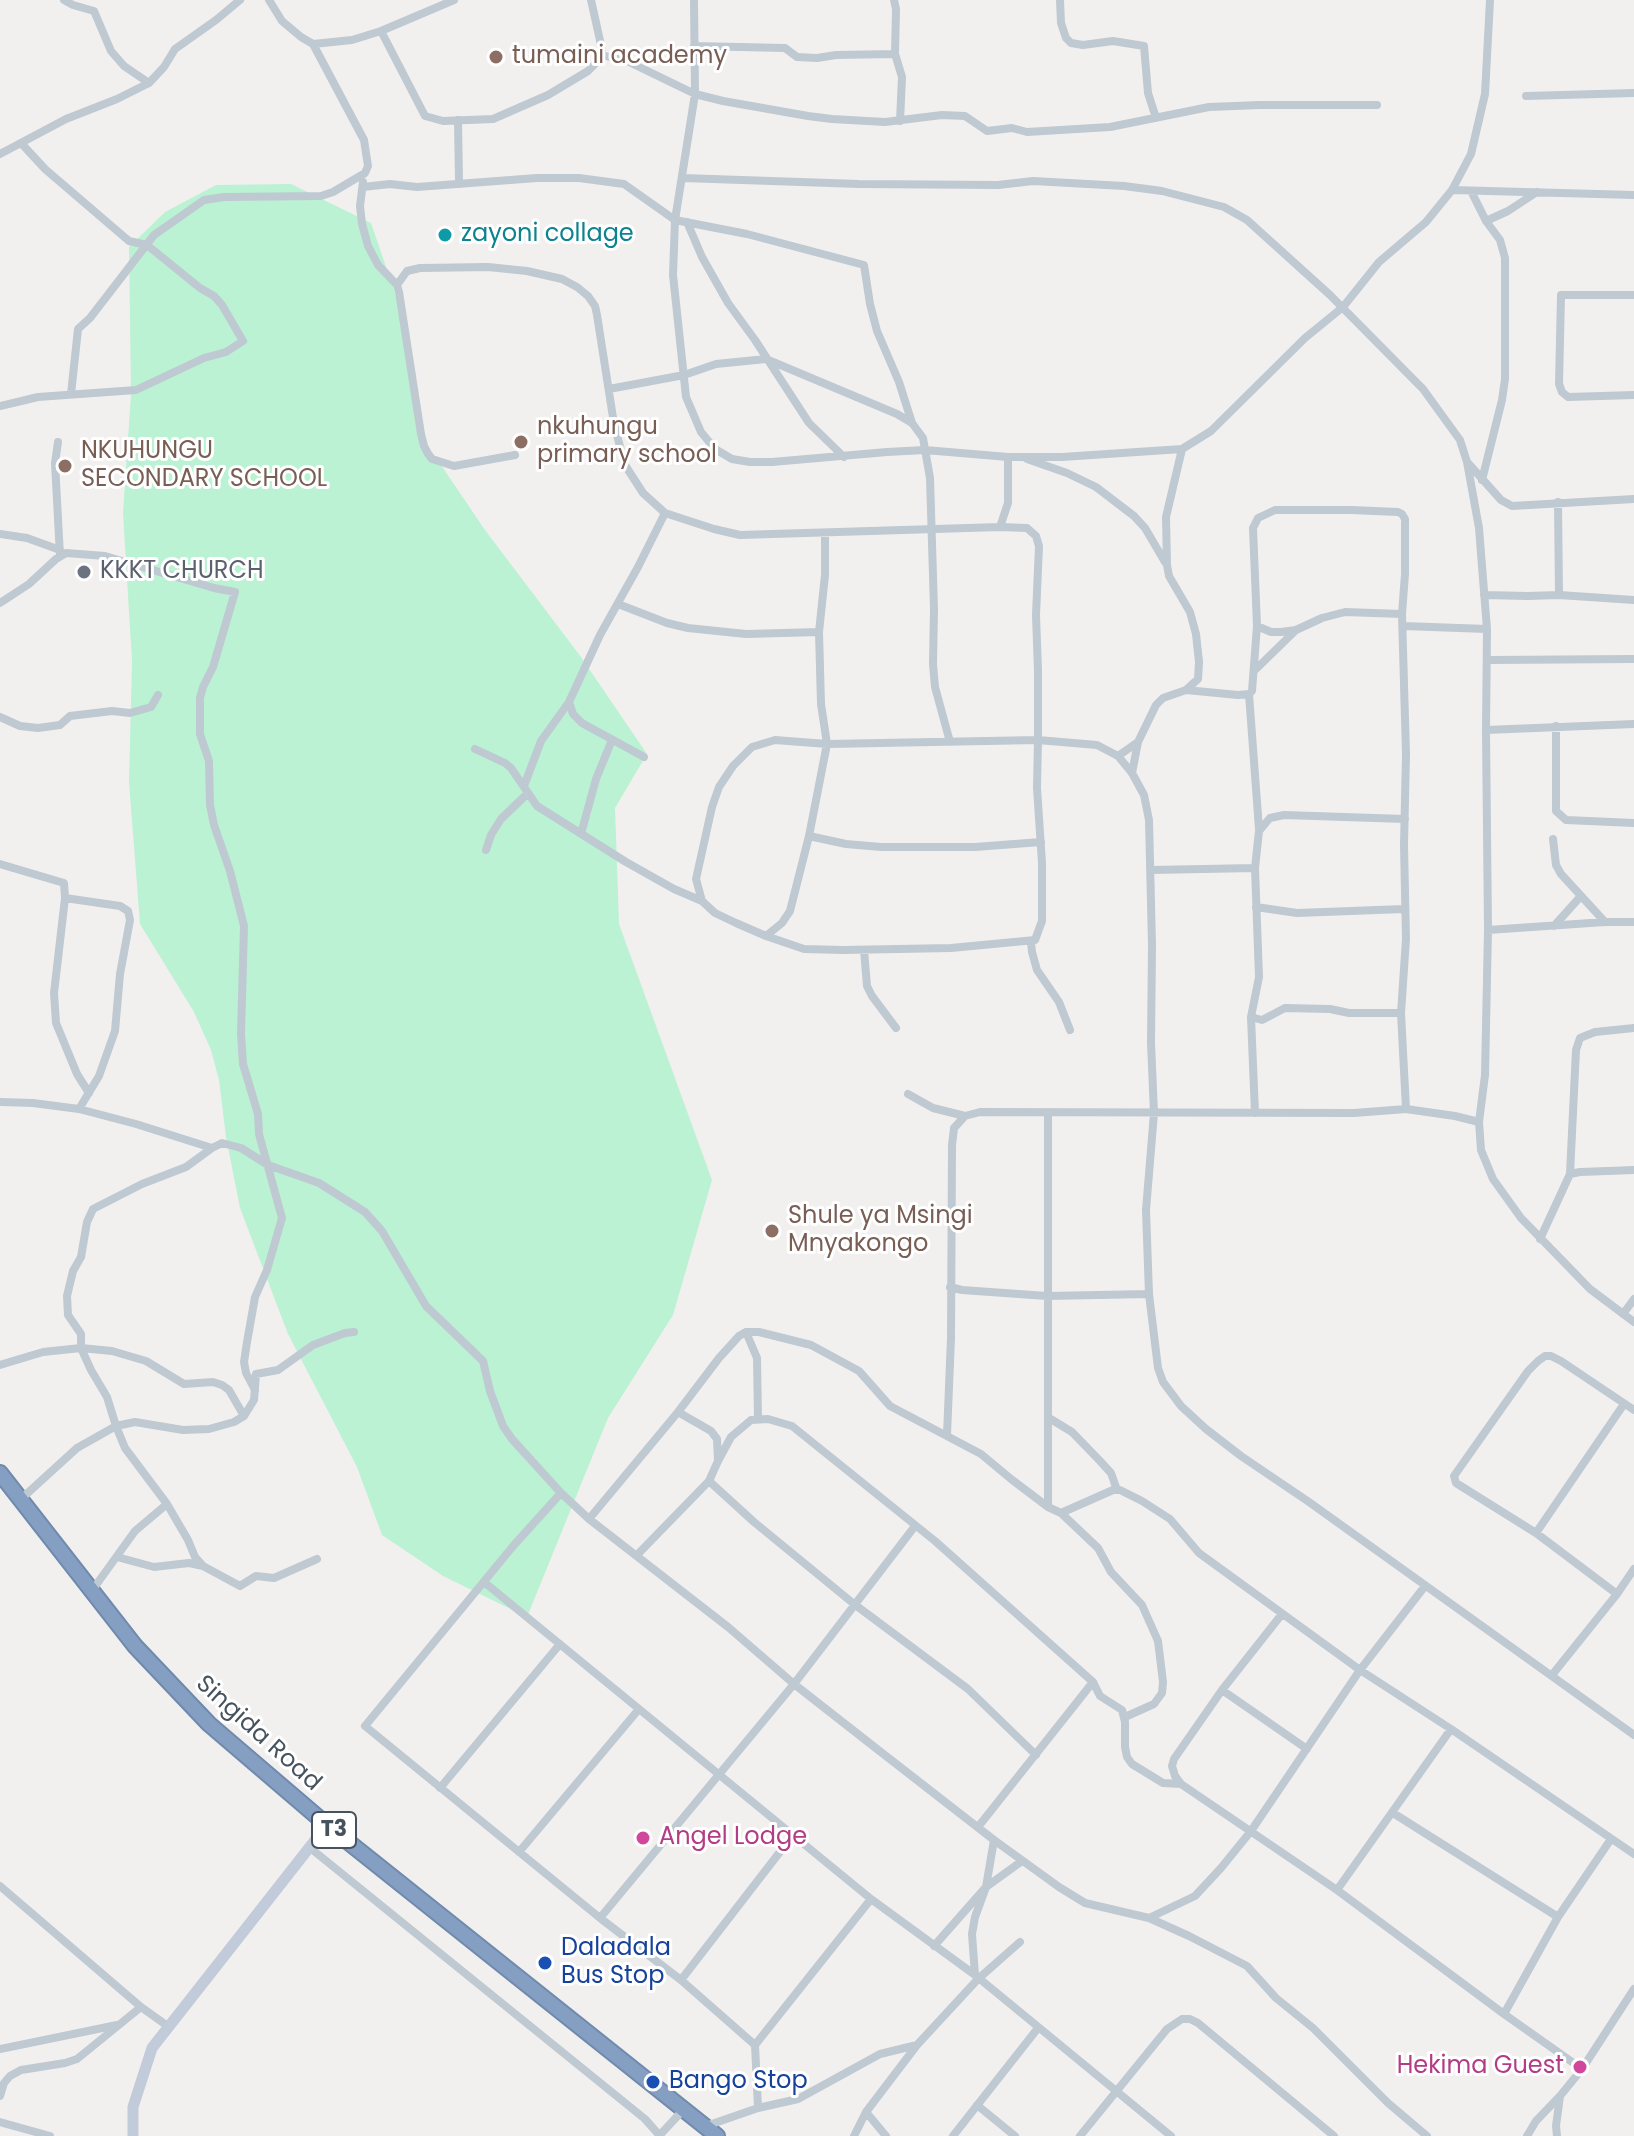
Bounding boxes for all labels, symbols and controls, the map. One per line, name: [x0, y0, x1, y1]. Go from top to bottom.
place label: tumaini academy: [512, 43, 727, 71]
marker: tumaini academy: [487, 48, 505, 66]
place label: zayoni collage: [461, 221, 634, 249]
marker: zayoni collage: [436, 226, 454, 244]
place label: nkuhungu primary school: [537, 414, 717, 470]
marker: nkuhungu primary school: [512, 433, 530, 451]
place label: NKUHUNGU SECONDARY SCHOOL: [81, 438, 327, 494]
marker: NKUHUNGU SECONDARY SCHOOL: [56, 457, 74, 475]
place label: KKKT CHURCH: [100, 558, 264, 586]
marker: KKKT CHURCH: [75, 563, 93, 581]
place label: Shule ya Msingi Mnyakongo: [788, 1203, 973, 1259]
marker: Shule ya Msingi Mnyakongo: [763, 1222, 781, 1240]
street label: Singida Road: [189, 1670, 327, 1798]
road number: T3: [312, 1812, 356, 1848]
place label: Angel Lodge: [659, 1824, 807, 1852]
marker: Angel Lodge: [634, 1829, 652, 1847]
place label: Daladala Bus Stop: [561, 1935, 671, 1991]
marker: Daladala Bus Stop: [536, 1954, 554, 1972]
place label: Hekima Guest: [1397, 2053, 1564, 2081]
marker: Hekima Guest: [1571, 2058, 1589, 2076]
place label: Bango Stop: [669, 2068, 808, 2096]
marker: Bango Stop: [644, 2073, 662, 2091]

